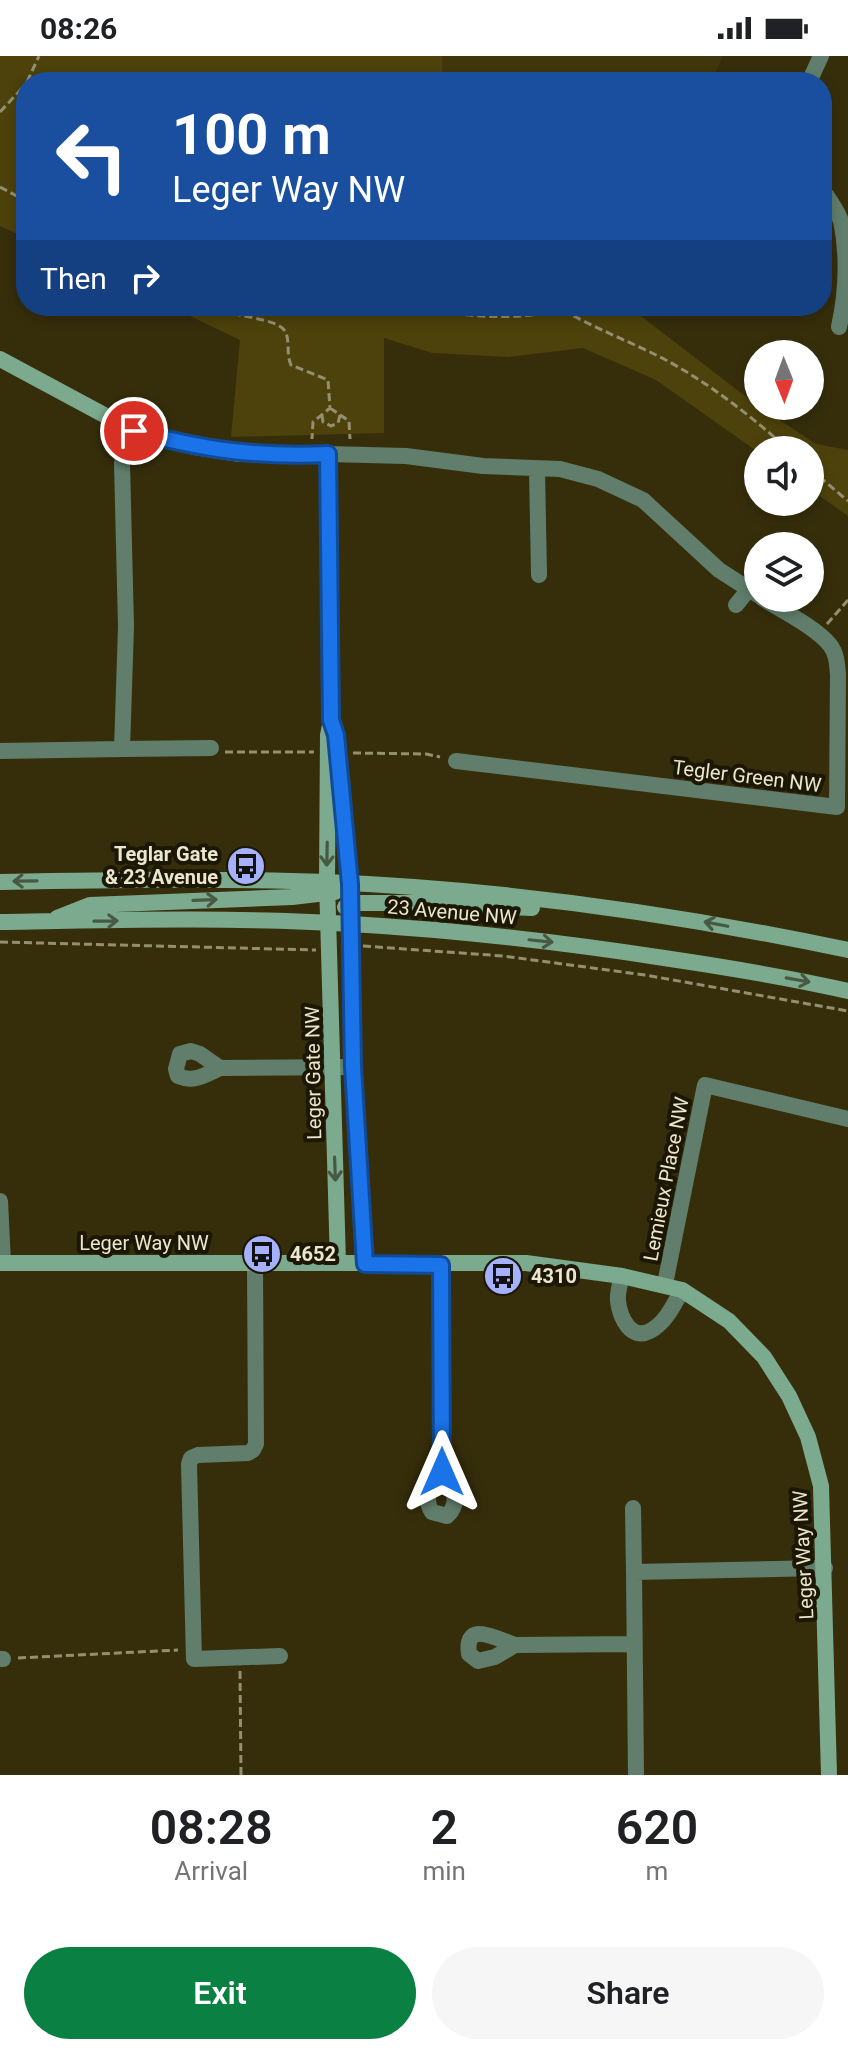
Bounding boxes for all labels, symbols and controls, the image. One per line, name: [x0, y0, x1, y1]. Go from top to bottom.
text: 08:26: [40, 11, 117, 46]
text: 100 m: [172, 102, 331, 168]
icon: left: [40, 104, 144, 208]
text: Leger Way NW: [172, 169, 405, 211]
icon: right: [123, 256, 167, 300]
text: Then: [40, 261, 107, 296]
north arrow: [744, 340, 824, 420]
map controls: [744, 340, 824, 612]
pin: [100, 397, 168, 465]
icon: arrive: [112, 409, 156, 453]
button: sound: [744, 436, 824, 516]
button: layers: [744, 532, 824, 612]
street label: Tegler Green NW: [671, 755, 823, 797]
one-way arrow: [319, 840, 335, 867]
place label: Teglar Gate & 23 Avenue: [105, 842, 218, 889]
bus stop icon: Teglar Gate & 23 Avenue: [225, 845, 267, 887]
one-way arrow: [12, 874, 39, 889]
one-way arrow: [191, 893, 218, 908]
street label: 23 Avenue NW: [386, 894, 518, 930]
one-way arrow: [92, 913, 119, 929]
one-way arrow: [704, 916, 730, 931]
one-way arrow: [527, 933, 553, 948]
one-way arrow: [784, 974, 810, 989]
street label: Leger Gate NW: [300, 1006, 326, 1140]
street label: Lemieux Place NW: [638, 1095, 694, 1263]
one-way arrow: [327, 1155, 342, 1182]
street label: Leger Way NW: [79, 1231, 209, 1255]
bus stop icon: 4652: [241, 1233, 283, 1275]
place label: 4652: [290, 1242, 336, 1266]
bus stop icon: 4310: [482, 1255, 524, 1297]
place label: 4310: [531, 1264, 577, 1288]
position arrow: [400, 1430, 484, 1514]
street label: Leger Way NW: [788, 1489, 818, 1620]
text: 08:28: [150, 1799, 273, 1856]
text: 2: [431, 1799, 458, 1856]
text: 620: [616, 1799, 698, 1856]
text: Arrival: [174, 1856, 248, 1886]
text: min: [422, 1856, 466, 1886]
text: m: [646, 1856, 668, 1886]
button: Exit: [24, 1947, 416, 2039]
button: Share: [432, 1947, 824, 2039]

